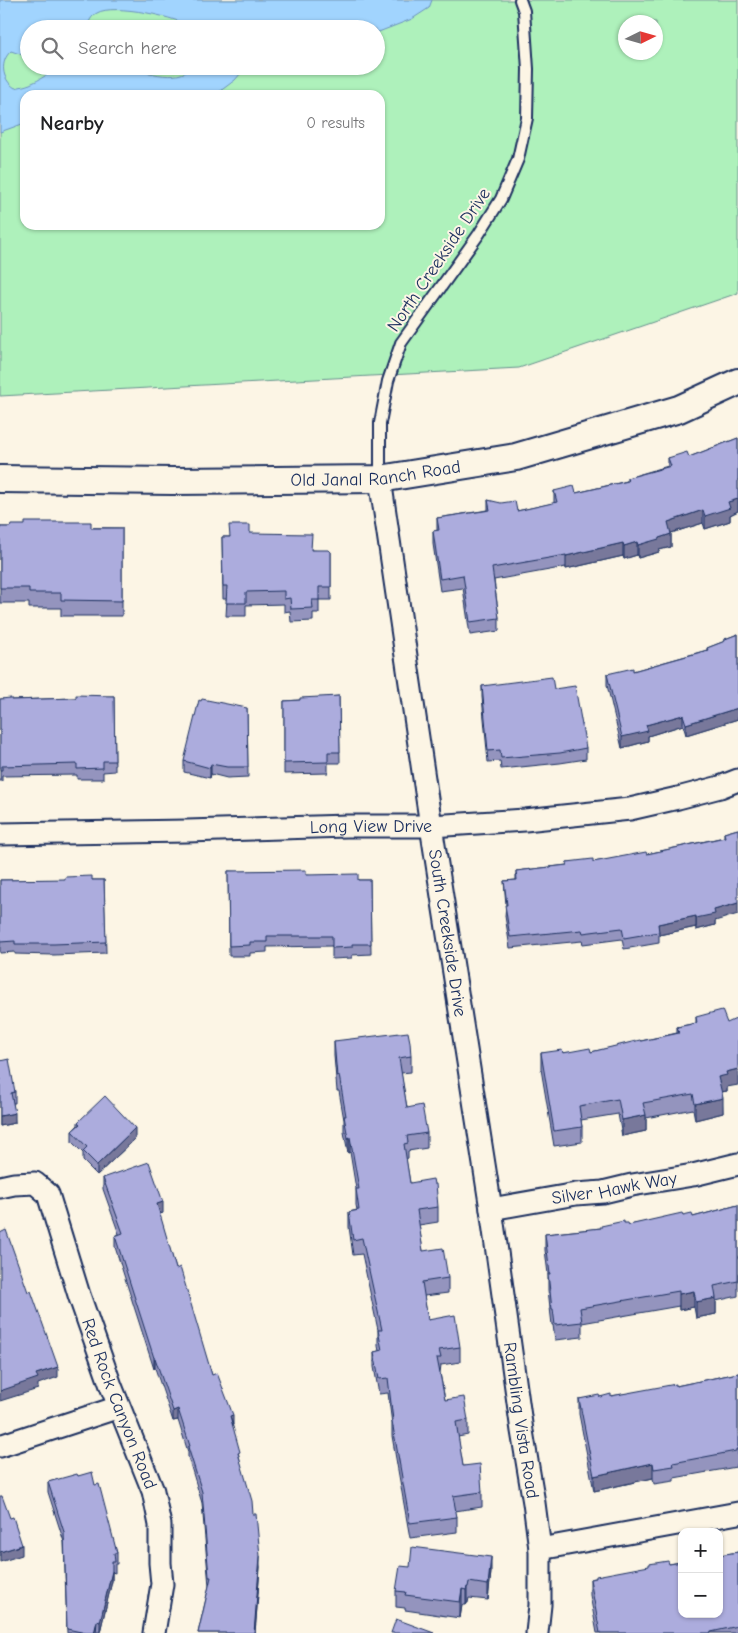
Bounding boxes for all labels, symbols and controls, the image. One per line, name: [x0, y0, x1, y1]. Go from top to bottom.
north arrow: [618, 15, 663, 60]
search box: [20, 20, 385, 75]
icon: search: [38, 34, 66, 62]
text: Search here: [78, 37, 177, 59]
text: Nearby: [40, 111, 104, 135]
text: 0 results: [306, 114, 365, 132]
street label: North Creekside Drive: [383, 184, 495, 336]
street label: Old Janal Ranch Road: [290, 456, 462, 490]
street label: Long View Drive: [310, 815, 432, 838]
street label: South Creekside Drive: [424, 848, 471, 1018]
street label: Silver Hawk Way: [550, 1167, 679, 1209]
street label: Red Rock Canyon Road: [78, 1316, 162, 1492]
street label: Rambling Vista Road: [499, 1341, 544, 1500]
map controls: [678, 1528, 723, 1618]
button: +: [678, 1528, 723, 1573]
button: −: [678, 1573, 723, 1618]

